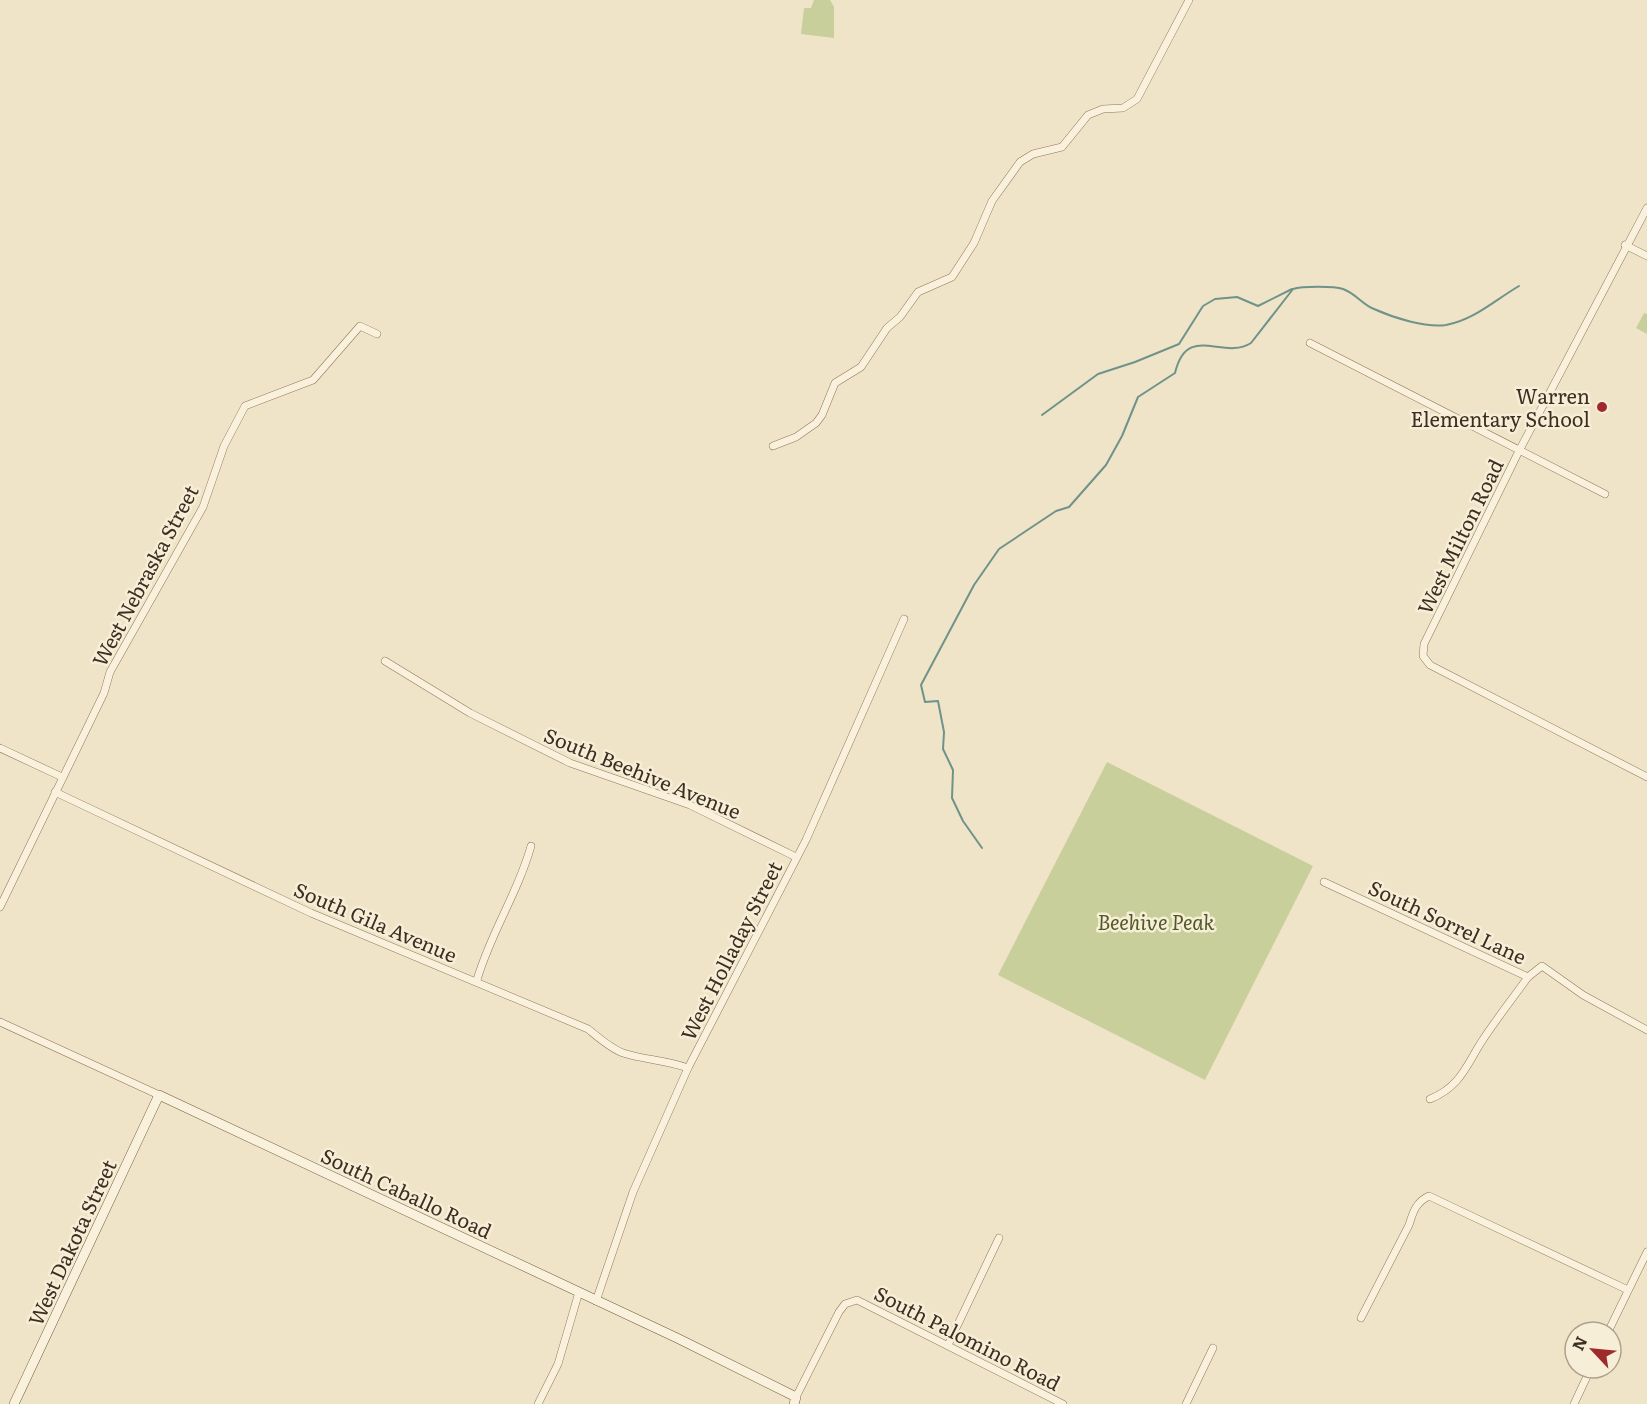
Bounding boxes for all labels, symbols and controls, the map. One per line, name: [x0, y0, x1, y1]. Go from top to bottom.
place label: Warren Elementary School: [1410, 380, 1590, 433]
marker: Warren Elementary School: [1595, 400, 1609, 414]
street label: West Milton Road: [1408, 453, 1510, 619]
street label: West Nebraska Street: [83, 479, 205, 671]
street label: South Beehive Avenue: [540, 719, 746, 825]
street label: West Holladay Street: [672, 855, 788, 1045]
street label: South Sorrel Lane: [1364, 871, 1532, 971]
street label: South Gila Avenue: [290, 873, 462, 969]
park label: Beehive Peak: [1098, 906, 1214, 936]
street label: South Caballo Road: [317, 1139, 497, 1245]
street label: West Dakota Street: [19, 1154, 123, 1330]
street label: South Palomino Road: [870, 1277, 1066, 1397]
north arrow: [1563, 1320, 1623, 1380]
text: N: [1565, 1332, 1592, 1354]

